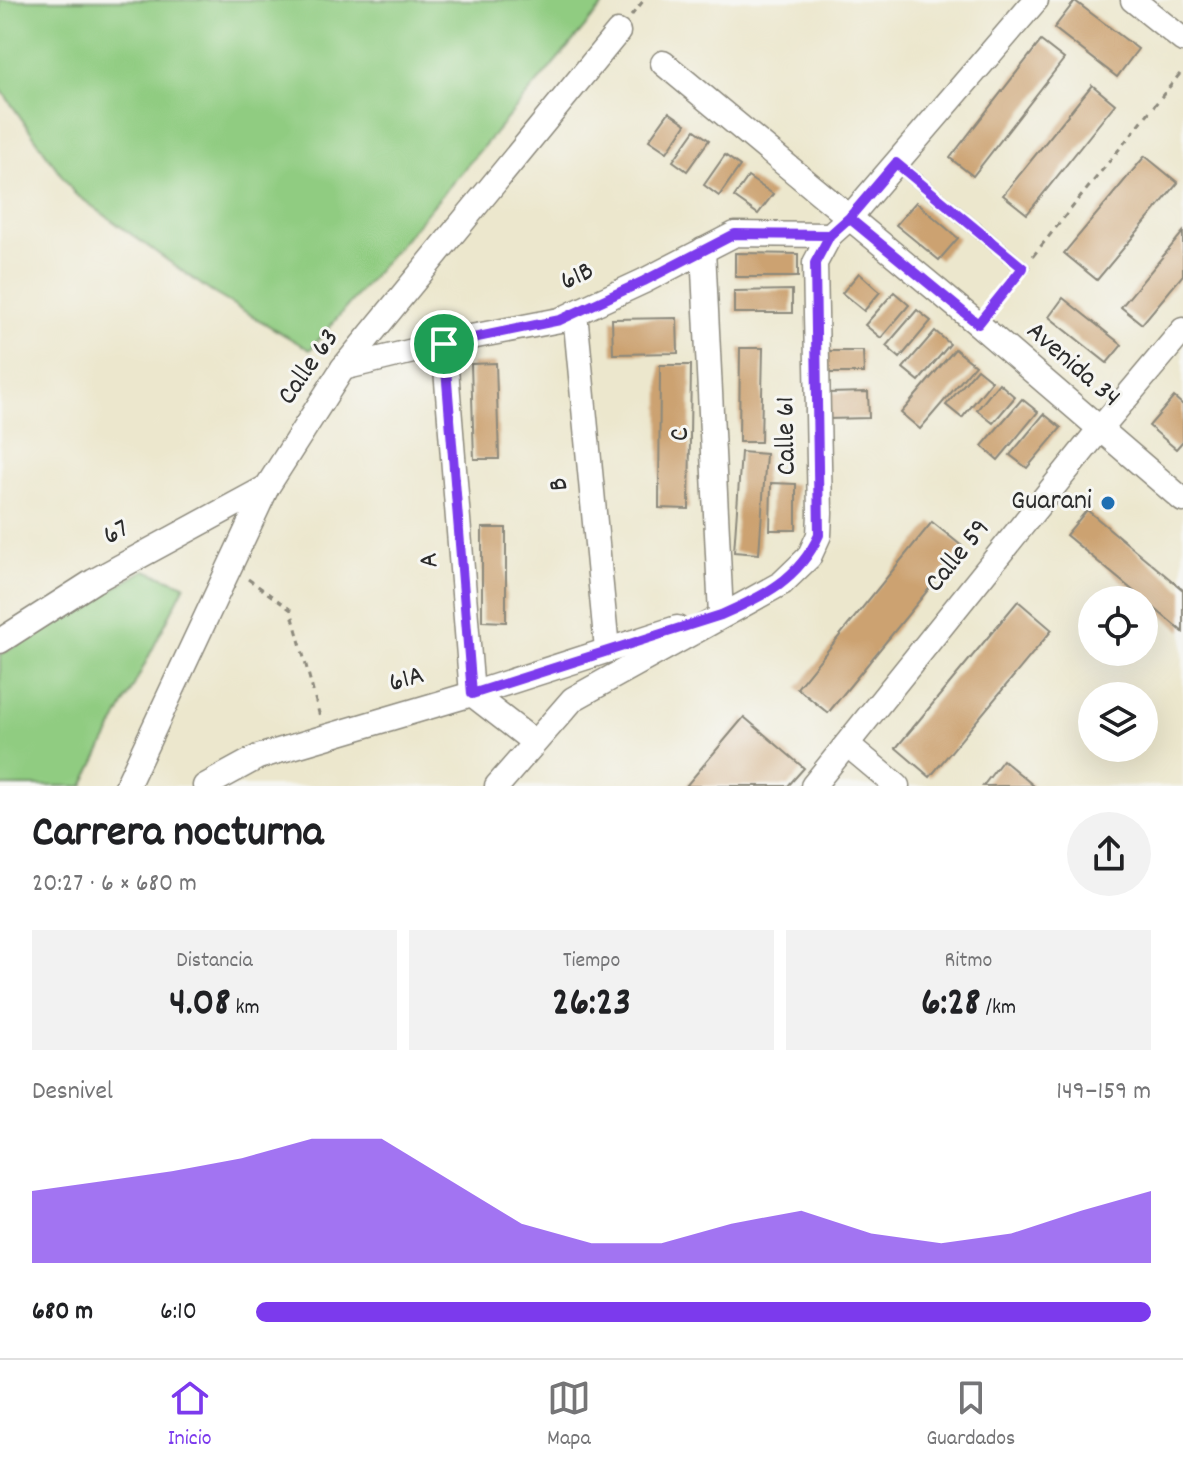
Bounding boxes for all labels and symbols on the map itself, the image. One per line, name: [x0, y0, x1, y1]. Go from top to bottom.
street label: 61B: [555, 253, 601, 303]
pin: [410, 310, 478, 378]
street label: Avenida 34: [1016, 313, 1128, 419]
street label: Calle 63: [269, 322, 351, 414]
street label: Calle 61: [767, 396, 809, 476]
street label: C: [662, 426, 702, 442]
street label: B: [540, 476, 582, 492]
place label: Guarani: [1011, 483, 1092, 523]
marker: Guarani: [1099, 494, 1117, 512]
street label: 67: [97, 511, 137, 557]
street label: Calle 59: [917, 511, 1001, 603]
street label: A: [410, 551, 452, 569]
street label: 61A: [385, 657, 429, 705]

